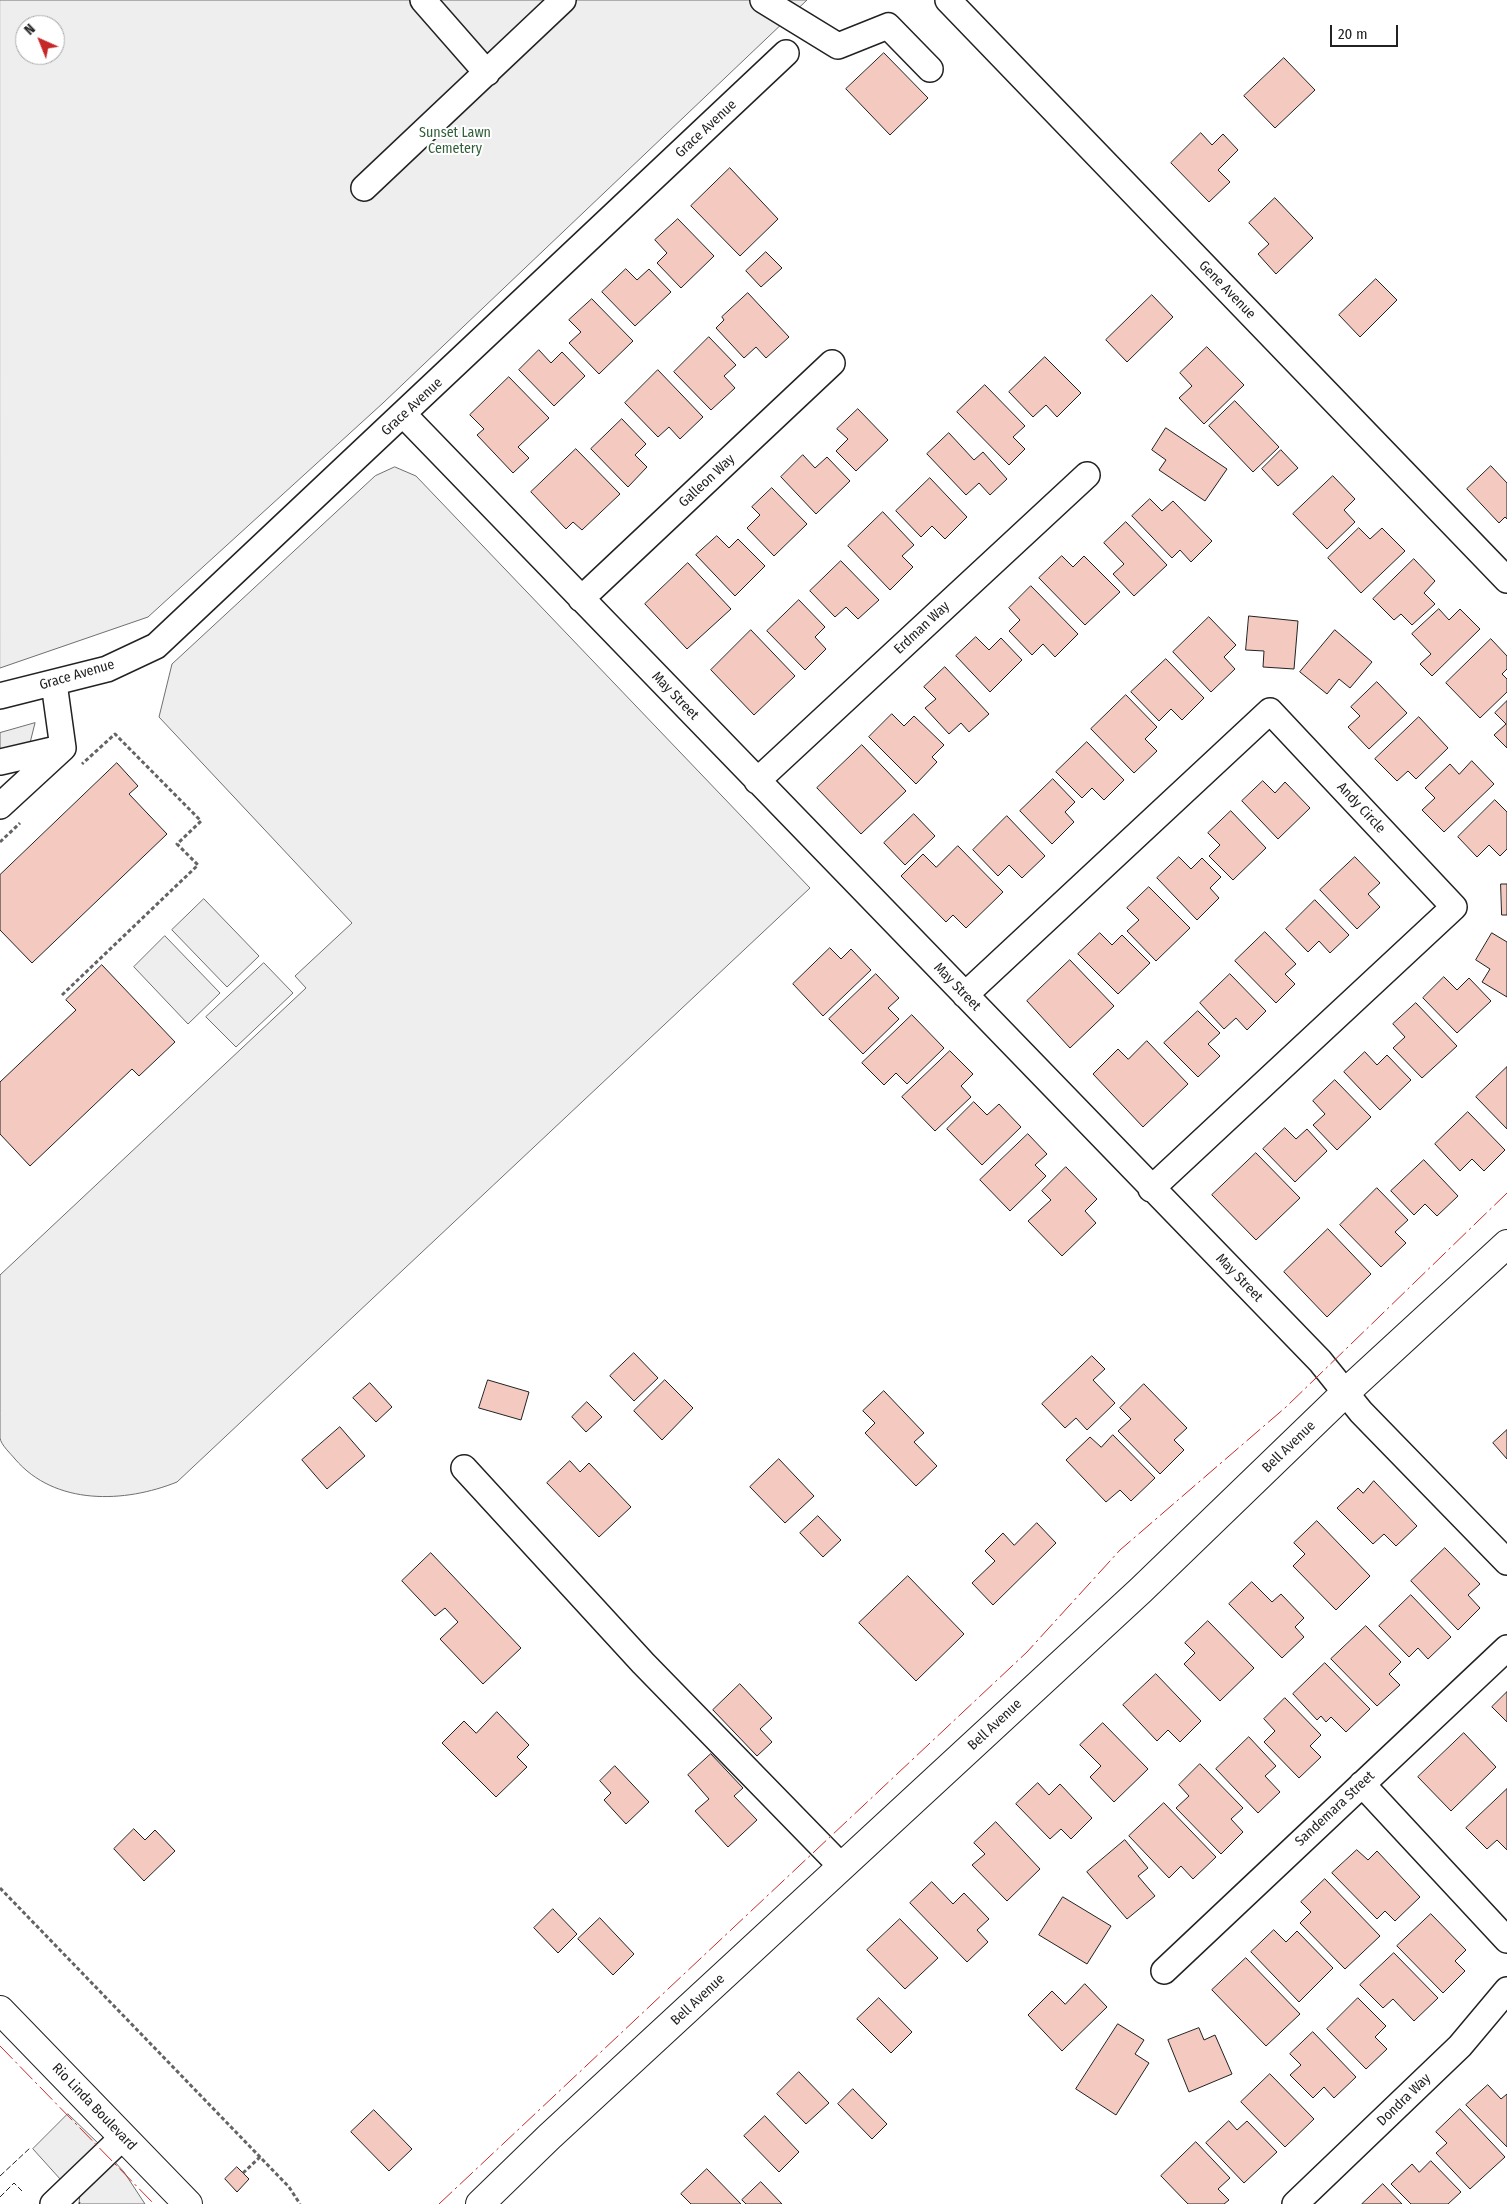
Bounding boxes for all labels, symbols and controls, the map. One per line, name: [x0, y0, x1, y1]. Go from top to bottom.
north arrow: [15, 15, 65, 65]
scale bar: [1332, 15, 1400, 47]
text: N: [21, 21, 39, 39]
text: 20 m: [1338, 25, 1368, 43]
street label: Grace Avenue: [672, 96, 740, 162]
park label: Sunset Lawn Cemetery: [419, 125, 491, 158]
street label: Gene Avenue: [1195, 257, 1259, 323]
street label: Grace Avenue: [378, 374, 446, 440]
street label: Galleon Way: [676, 451, 738, 511]
street label: Erdman Way: [891, 598, 953, 658]
street label: Grace Avenue: [38, 656, 116, 694]
street label: May Street: [648, 668, 702, 724]
street label: Andy Circle: [1333, 779, 1389, 837]
street label: May Street: [930, 959, 984, 1015]
street label: May Street: [1212, 1250, 1266, 1306]
street label: Bell Avenue: [1259, 1418, 1319, 1476]
street label: Bell Avenue: [965, 1696, 1025, 1754]
street label: Sandemara Street: [1292, 1768, 1378, 1850]
street label: Bell Avenue: [668, 1971, 728, 2029]
street label: Rio Linda Boulevard: [48, 2060, 140, 2154]
street label: Dondra Way: [1374, 2070, 1434, 2130]

